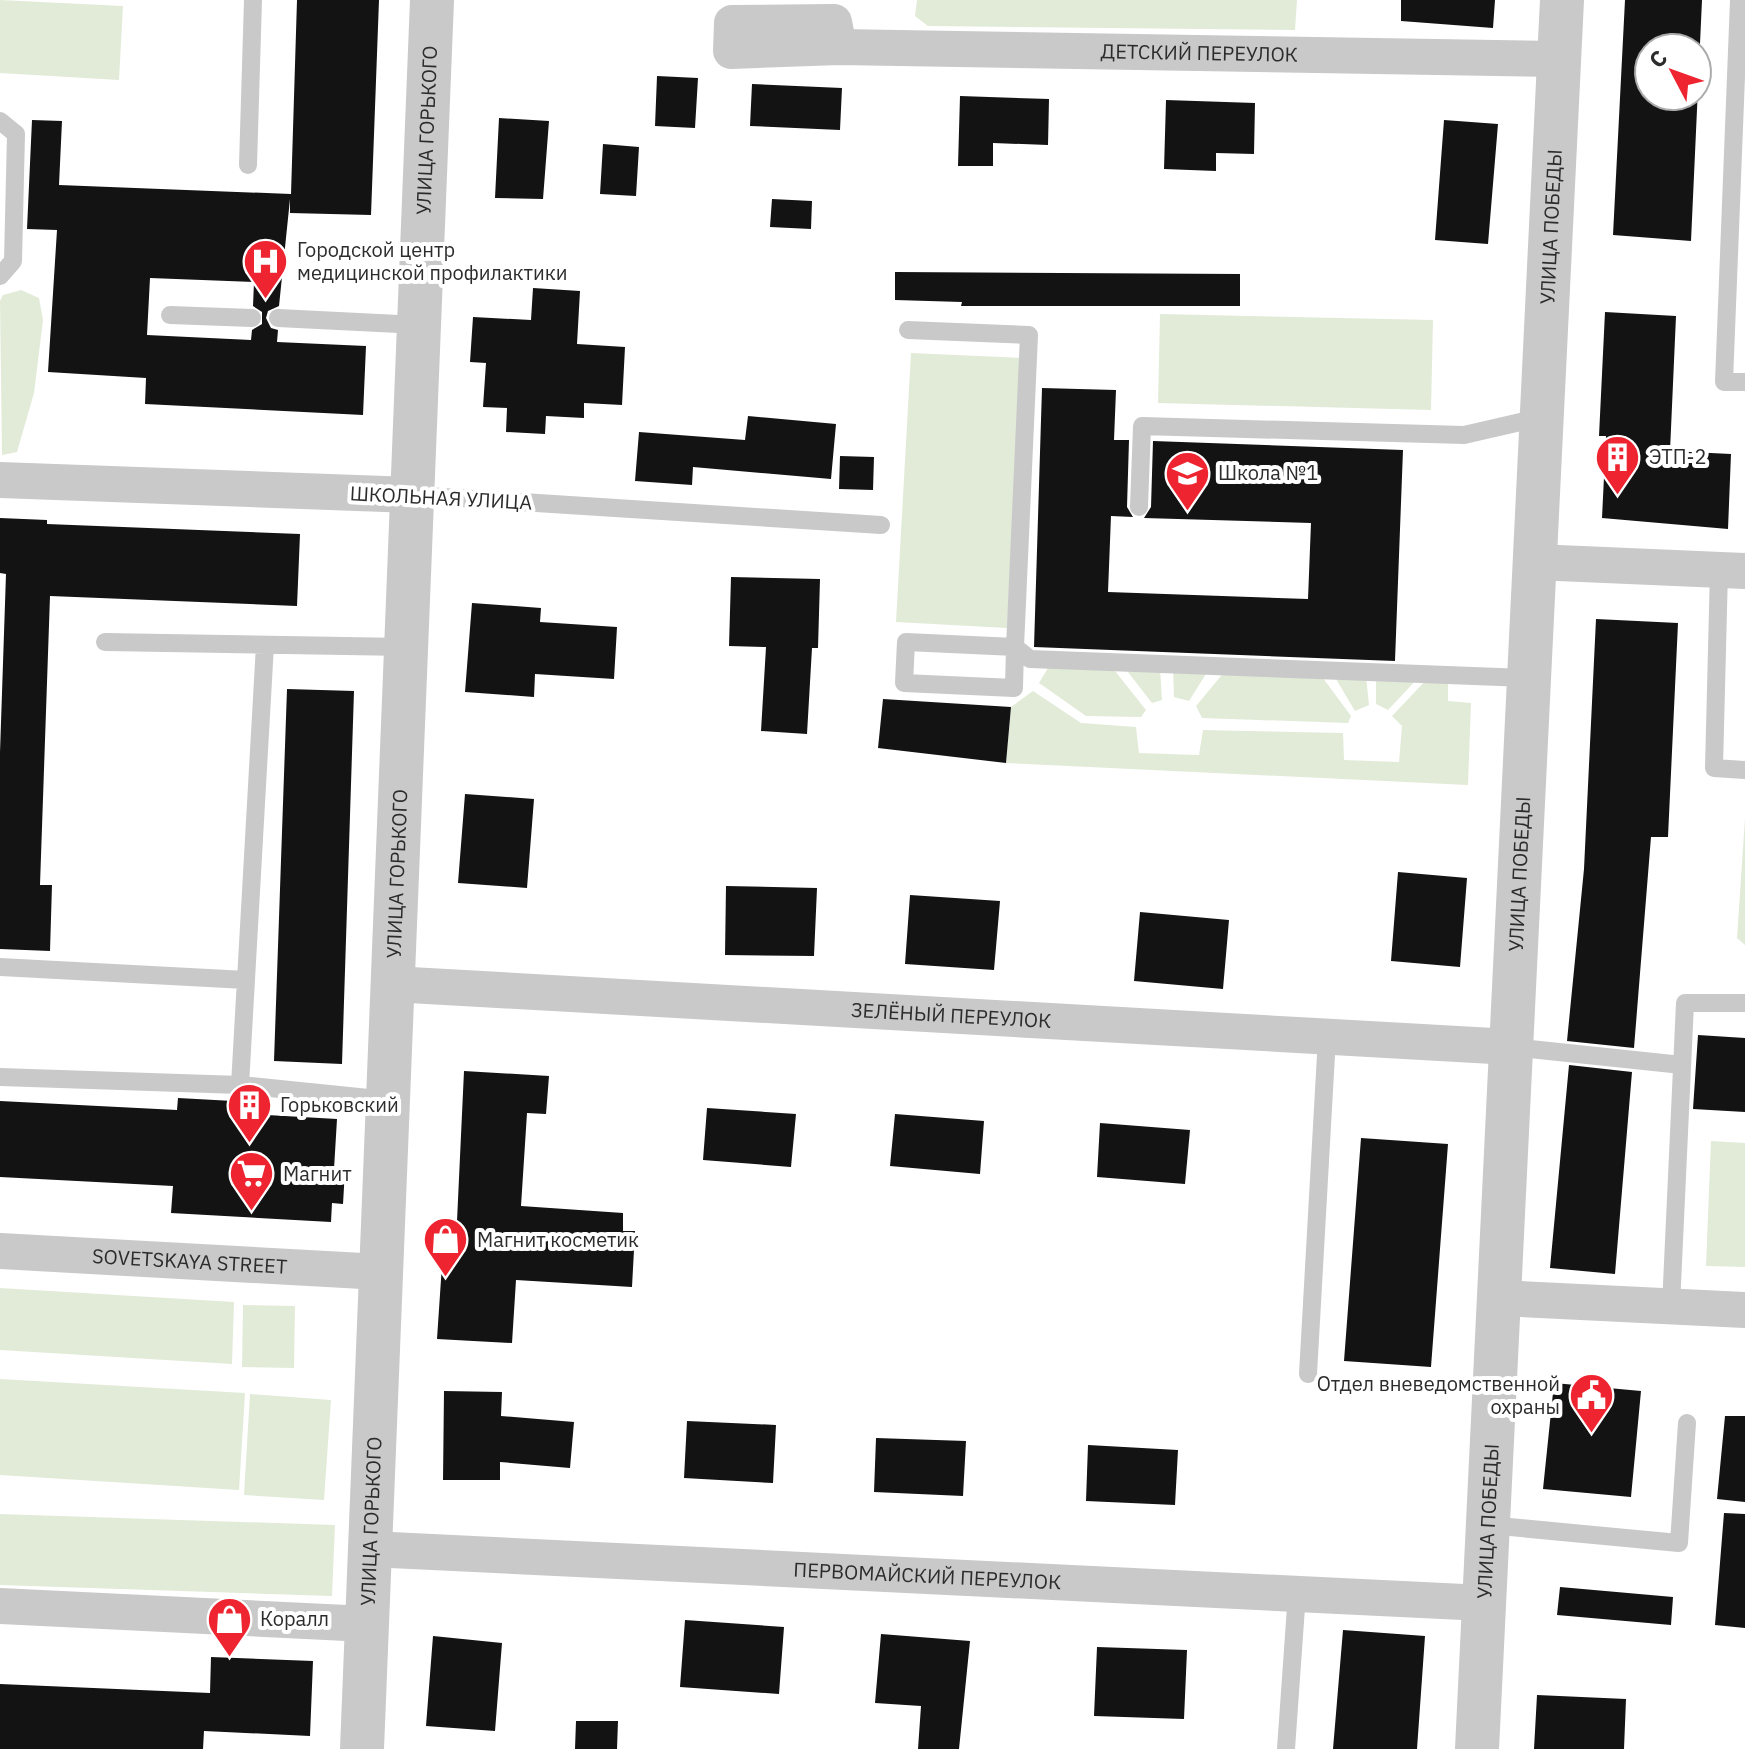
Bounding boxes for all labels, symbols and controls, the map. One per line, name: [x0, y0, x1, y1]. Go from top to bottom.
north arrow: [1633, 32, 1713, 112]
street label: ДЕТСКИЙ ПЕРЕУЛОК: [1101, 37, 1298, 68]
text: С: [1642, 44, 1673, 73]
street label: УЛИЦА ГОРЬКОГО: [409, 45, 443, 216]
street label: УЛИЦА ПОБЕДЫ: [1533, 149, 1568, 305]
place label: Городской центр медицинской профилактики: [297, 236, 568, 286]
hospital icon: Городской центр медицинской профилактики: [242, 237, 290, 300]
building icon: ЭТП-2: [1594, 433, 1642, 496]
place label: ЭТП-2: [1649, 443, 1707, 470]
school or university icon: Школа №1: [1163, 449, 1211, 512]
place label: Школа №1: [1218, 459, 1318, 486]
street label: ШКОЛЬНАЯ УЛИЦА: [349, 479, 533, 516]
street label: УЛИЦА ГОРЬКОГО: [380, 788, 413, 959]
street label: УЛИЦА ПОБЕДЫ: [1502, 796, 1536, 952]
street label: ЗЕЛЁНЫЙ ПЕРЕУЛОК: [850, 996, 1052, 1034]
building icon: Горьковский: [225, 1081, 273, 1144]
place label: Горьковский: [280, 1091, 399, 1118]
supermarket icon: Магнит: [228, 1150, 276, 1213]
place label: Магнит: [283, 1160, 352, 1187]
shop icon: Магнит косметик: [422, 1216, 470, 1279]
place label: Магнит косметик: [477, 1226, 639, 1253]
street label: SOVETSKAYA STREET: [91, 1242, 288, 1280]
place label: Отдел вневедомственной охраны: [1317, 1370, 1560, 1420]
public building icon: Отдел вневедомственной охраны: [1567, 1371, 1615, 1434]
street label: УЛИЦА ГОРЬКОГО: [354, 1436, 387, 1606]
street label: УЛИЦА ПОБЕДЫ: [1470, 1443, 1505, 1600]
street label: ПЕРВОМАЙСКИЙ ПЕРЕУЛОК: [793, 1556, 1062, 1595]
shop icon: Коралл: [205, 1595, 253, 1658]
place label: Коралл: [260, 1605, 329, 1632]

